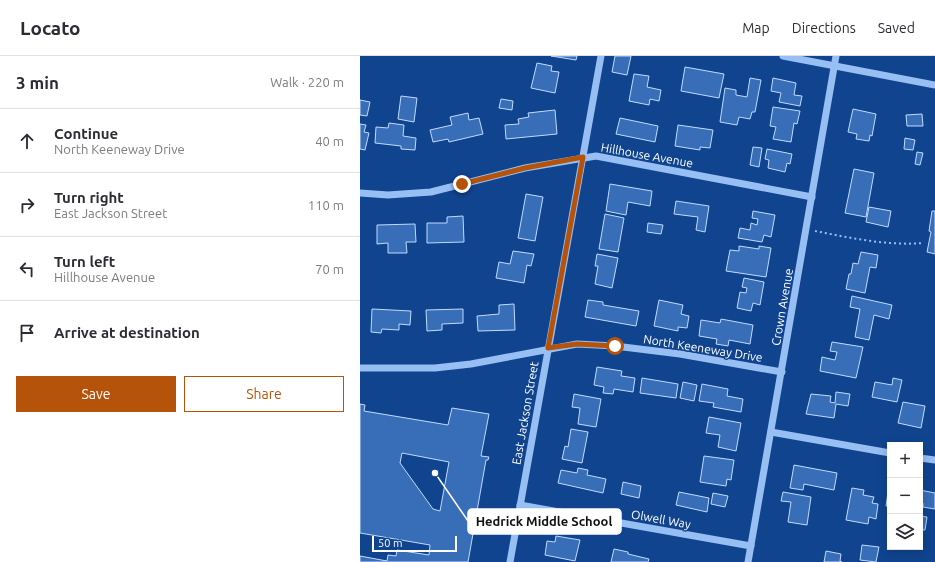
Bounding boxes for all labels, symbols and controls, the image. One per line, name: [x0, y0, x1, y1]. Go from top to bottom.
text: Locato: [20, 17, 81, 39]
text: Map: [742, 20, 770, 36]
text: Directions: [792, 20, 856, 36]
text: Saved: [878, 20, 915, 36]
text: 3 min: [16, 73, 59, 92]
text: Walk · 220 m: [270, 75, 344, 89]
text: Continue: [54, 125, 118, 142]
icon: ahead: [16, 130, 38, 152]
text: 40 m: [315, 134, 344, 148]
street label: Hillhouse Avenue: [600, 140, 694, 170]
text: North Keeneway Drive: [54, 142, 185, 156]
route end: [453, 175, 471, 193]
text: Turn right: [54, 189, 124, 206]
icon: right: [16, 194, 38, 216]
text: 110 m: [308, 198, 344, 212]
text: East Jackson Street: [54, 206, 167, 220]
text: Turn left: [54, 253, 115, 270]
icon: left: [16, 258, 38, 280]
text: 70 m: [315, 262, 344, 276]
street label: Crown Avenue: [769, 267, 795, 347]
text: Hillhouse Avenue: [54, 270, 155, 284]
icon: arrive: [16, 322, 38, 344]
text: Arrive at destination: [54, 324, 200, 341]
street label: North Keeneway Drive: [642, 332, 764, 364]
route start: [606, 337, 624, 355]
street label: East Jackson Street: [510, 360, 541, 466]
button: Save: [16, 376, 176, 412]
button: Share: [184, 376, 344, 412]
map controls: [887, 442, 923, 550]
button: +: [887, 442, 923, 478]
button: −: [887, 478, 923, 514]
street label: Olwell Way: [630, 507, 692, 531]
callout: Hedrick Middle School: [468, 509, 621, 534]
text: Hedrick Middle School: [476, 514, 612, 528]
button: layers: [887, 514, 923, 550]
scale bar: [372, 534, 457, 553]
text: 50 m: [378, 537, 402, 549]

